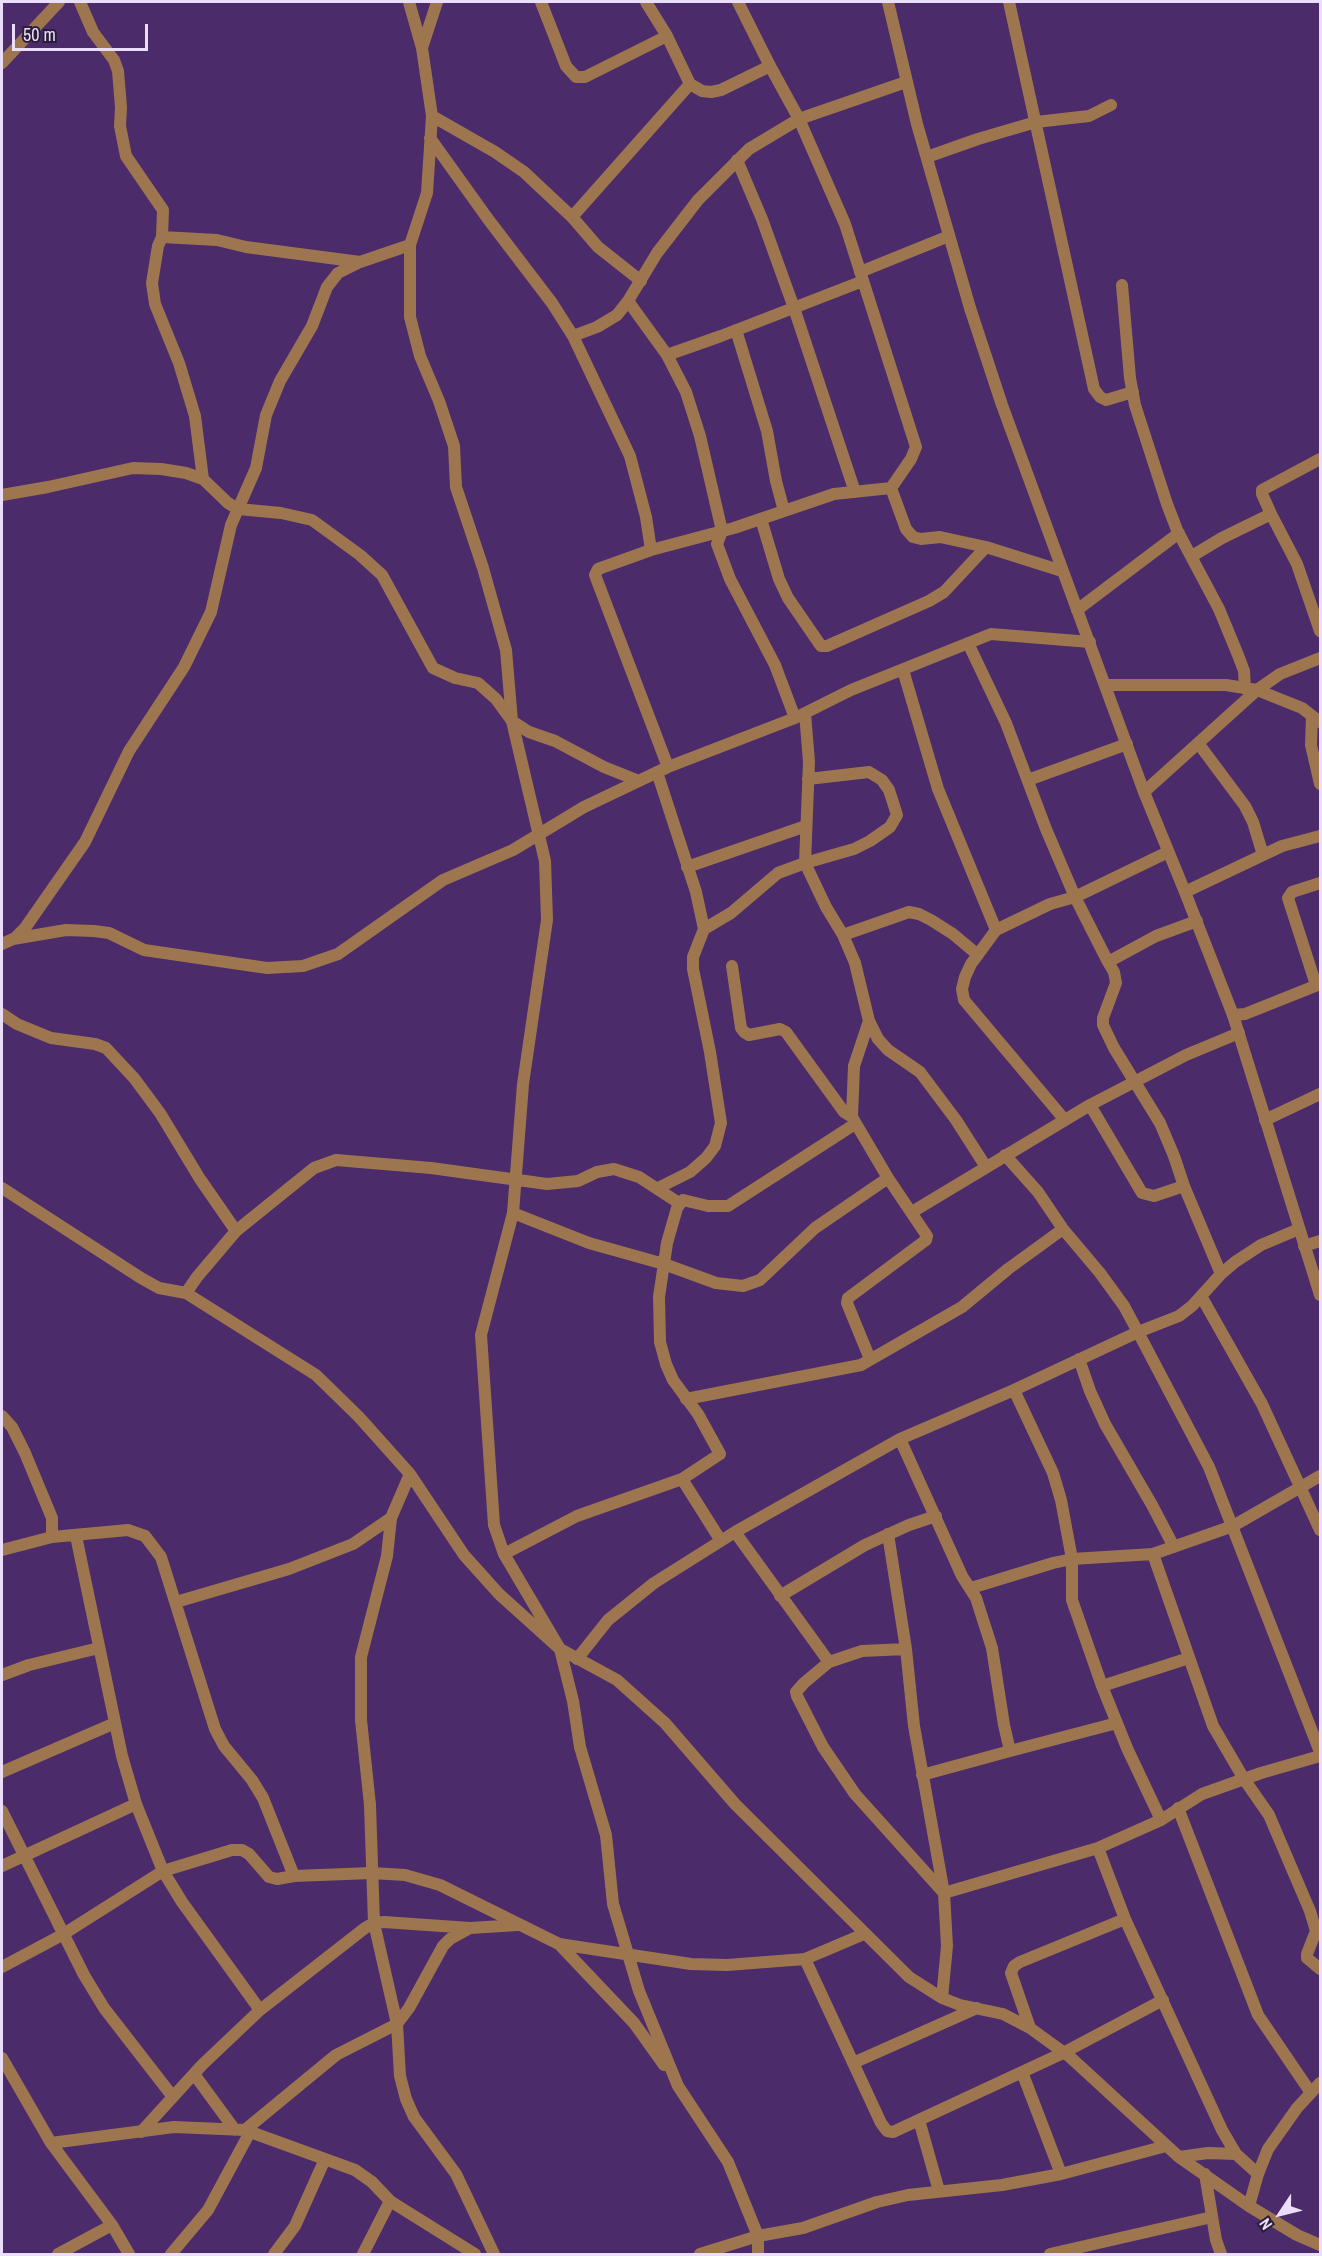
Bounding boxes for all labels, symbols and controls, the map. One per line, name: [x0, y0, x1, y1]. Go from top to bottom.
scale bar: [15, 12, 152, 50]
text: 50 m: [23, 22, 56, 47]
north arrow: [1250, 2184, 1310, 2244]
text: N: [1254, 2214, 1277, 2235]

